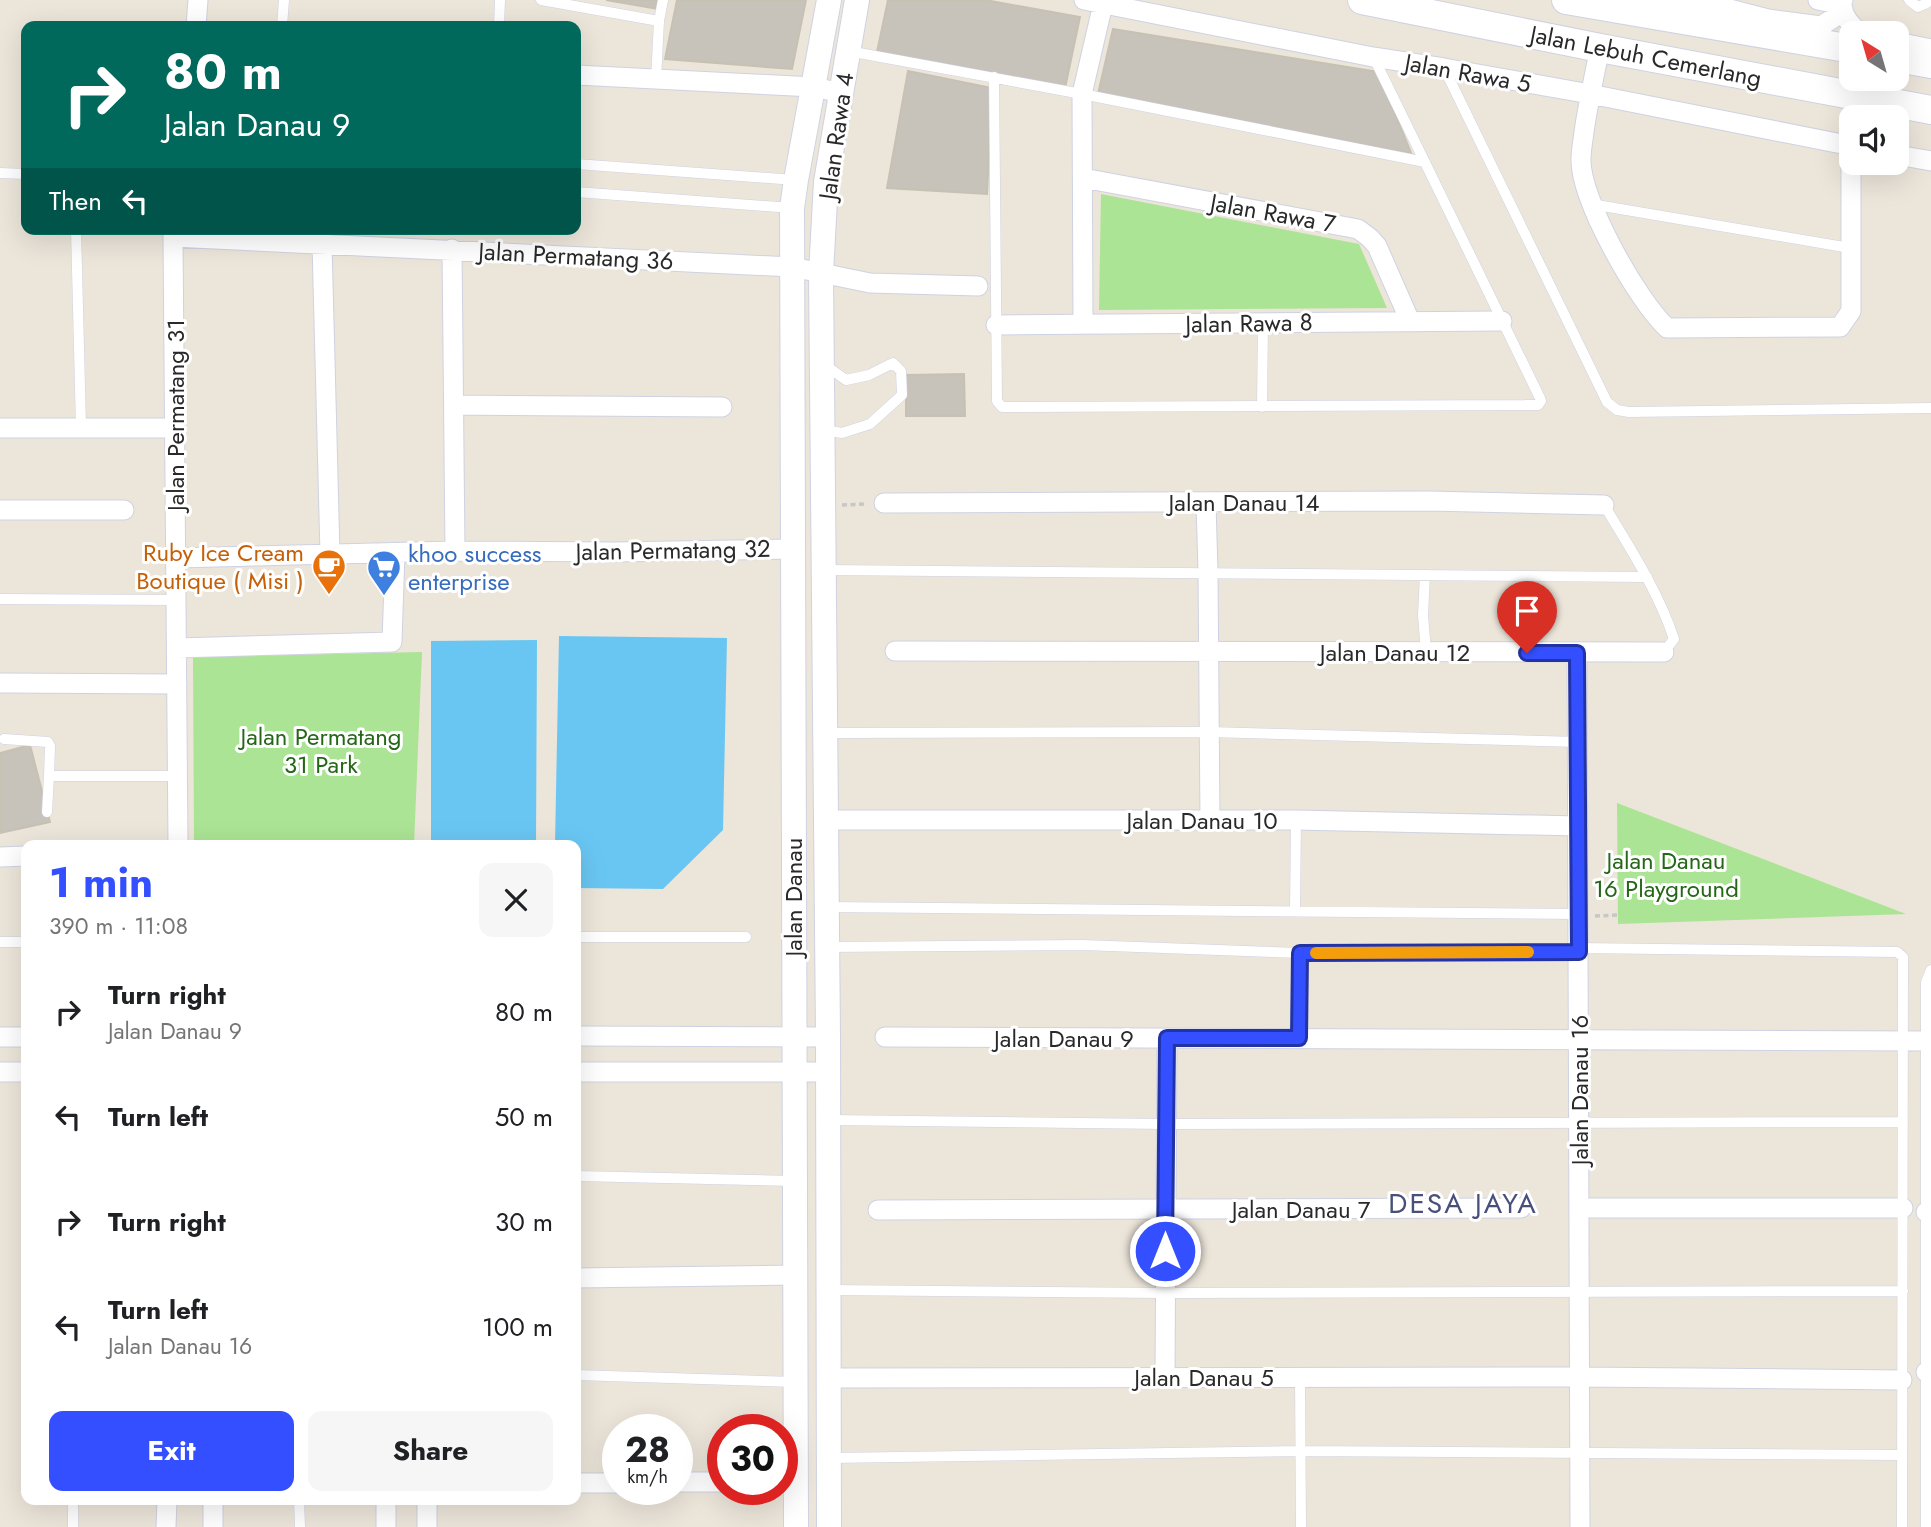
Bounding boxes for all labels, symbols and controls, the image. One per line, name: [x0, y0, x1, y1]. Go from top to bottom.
street label: Jalan Lebuh Cemerlang: [1524, 16, 1765, 96]
north arrow: [1839, 21, 1909, 91]
map controls: [1839, 21, 1909, 175]
text: 80 m: [164, 37, 282, 107]
street label: Jalan Rawa 5: [1399, 44, 1534, 101]
icon: right: [49, 49, 140, 140]
street label: Jalan Rawa 4: [809, 70, 862, 205]
text: Jalan Danau 9: [164, 102, 350, 148]
button: sound: [1839, 105, 1909, 175]
text: Then: [49, 182, 102, 220]
icon: left: [116, 182, 154, 220]
street label: Jalan Rawa 7: [1205, 184, 1339, 241]
street label: Jalan Permatang 36: [475, 233, 674, 279]
street label: Jalan Rawa 8: [1182, 304, 1313, 342]
street label: Jalan Permatang 31: [158, 319, 193, 514]
street label: Jalan Danau 14: [1166, 485, 1319, 520]
street label: Jalan Permatang 32: [572, 531, 771, 569]
place label: Ruby Ice Cream Boutique ( Misi ): [136, 535, 304, 598]
place label: khoo success enterprise: [408, 536, 542, 599]
cafe icon: Ruby Ice Cream Boutique ( Misi ): [310, 547, 348, 596]
supermarket icon: khoo success enterprise: [365, 548, 403, 597]
pin: [1497, 581, 1557, 653]
icon: arrive: [1508, 592, 1546, 630]
street label: Jalan Danau 12: [1317, 635, 1470, 670]
park label: Jalan Permatang 31 Park: [237, 719, 402, 782]
street label: Jalan Danau 10: [1123, 803, 1278, 838]
street label: Jalan Danau: [776, 838, 811, 959]
park label: Jalan Danau 16 Playground: [1593, 843, 1739, 906]
text: 1 min: [49, 852, 153, 913]
button: close: [479, 863, 553, 937]
text: 390 m · 11:08: [49, 909, 188, 943]
text: Turn right: [108, 976, 226, 1014]
icon: right: [49, 993, 87, 1031]
text: 80 m: [495, 993, 553, 1031]
text: Jalan Danau 9: [108, 1014, 242, 1048]
street label: Jalan Danau 16: [1562, 1015, 1597, 1168]
street label: Jalan Danau 9: [991, 1021, 1134, 1056]
icon: left: [49, 1098, 87, 1136]
text: Turn left: [108, 1098, 208, 1136]
text: 50 m: [495, 1098, 553, 1136]
district label: DESA JAYA: [1388, 1183, 1538, 1224]
street label: Jalan Danau 7: [1229, 1192, 1371, 1227]
icon: right: [49, 1203, 87, 1241]
text: Turn right: [108, 1203, 226, 1241]
text: 30 m: [495, 1203, 553, 1241]
position arrow: [1128, 1214, 1202, 1288]
text: Turn left: [108, 1291, 208, 1329]
icon: left: [49, 1308, 87, 1346]
text: 100 m: [482, 1308, 553, 1346]
text: Jalan Danau 16: [108, 1329, 252, 1363]
street label: Jalan Danau 5: [1131, 1360, 1274, 1395]
button: Exit: [49, 1411, 294, 1491]
button: Share: [308, 1411, 553, 1491]
speed limit sign: 30: [707, 1414, 798, 1505]
text: 28: [625, 1425, 670, 1475]
text: km/h: [627, 1464, 668, 1490]

